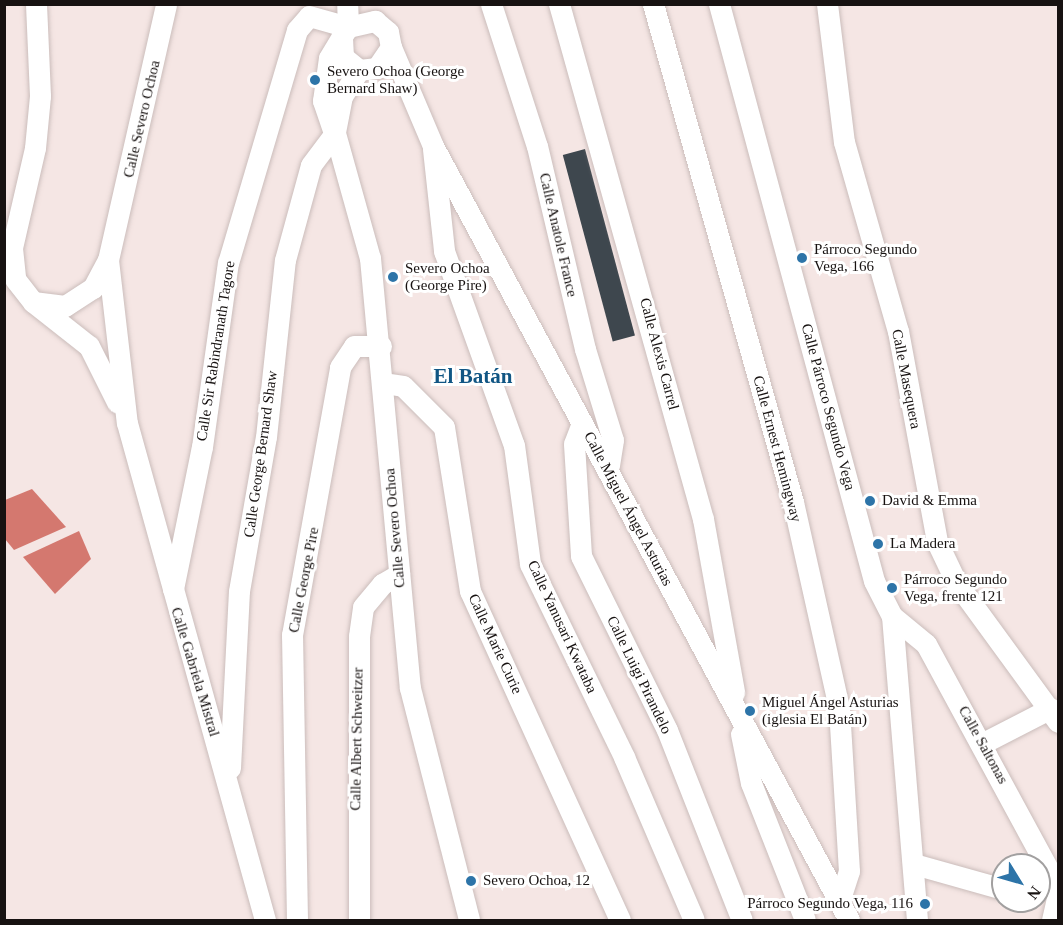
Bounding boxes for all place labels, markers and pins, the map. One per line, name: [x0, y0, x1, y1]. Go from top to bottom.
place label: Severo Ochoa (George Bernard Shaw): [327, 62, 464, 97]
marker: Severo Ochoa (George Bernard Shaw): [308, 73, 322, 87]
place label: Párroco Segundo Vega, 166: [814, 240, 917, 275]
marker: Párroco Segundo Vega, 166: [795, 251, 809, 265]
place label: Severo Ochoa (George Pire): [405, 259, 490, 294]
marker: Severo Ochoa (George Pire): [386, 270, 400, 284]
place label: David & Emma: [882, 492, 977, 510]
marker: David & Emma: [863, 494, 877, 508]
place label: La Madera: [890, 535, 955, 553]
marker: La Madera: [871, 537, 885, 551]
place label: Párroco Segundo Vega, frente 121: [904, 570, 1007, 605]
marker: Párroco Segundo Vega, frente 121: [885, 581, 899, 595]
place label: Miguel Ángel Asturias (iglesia El Batán): [762, 693, 899, 728]
marker: Miguel Ángel Asturias (iglesia El Batán): [743, 704, 757, 718]
place label: Severo Ochoa, 12: [483, 872, 590, 890]
marker: Severo Ochoa, 12: [464, 874, 478, 888]
place label: Párroco Segundo Vega, 116: [747, 895, 913, 913]
marker: Párroco Segundo Vega, 116: [918, 897, 932, 911]

